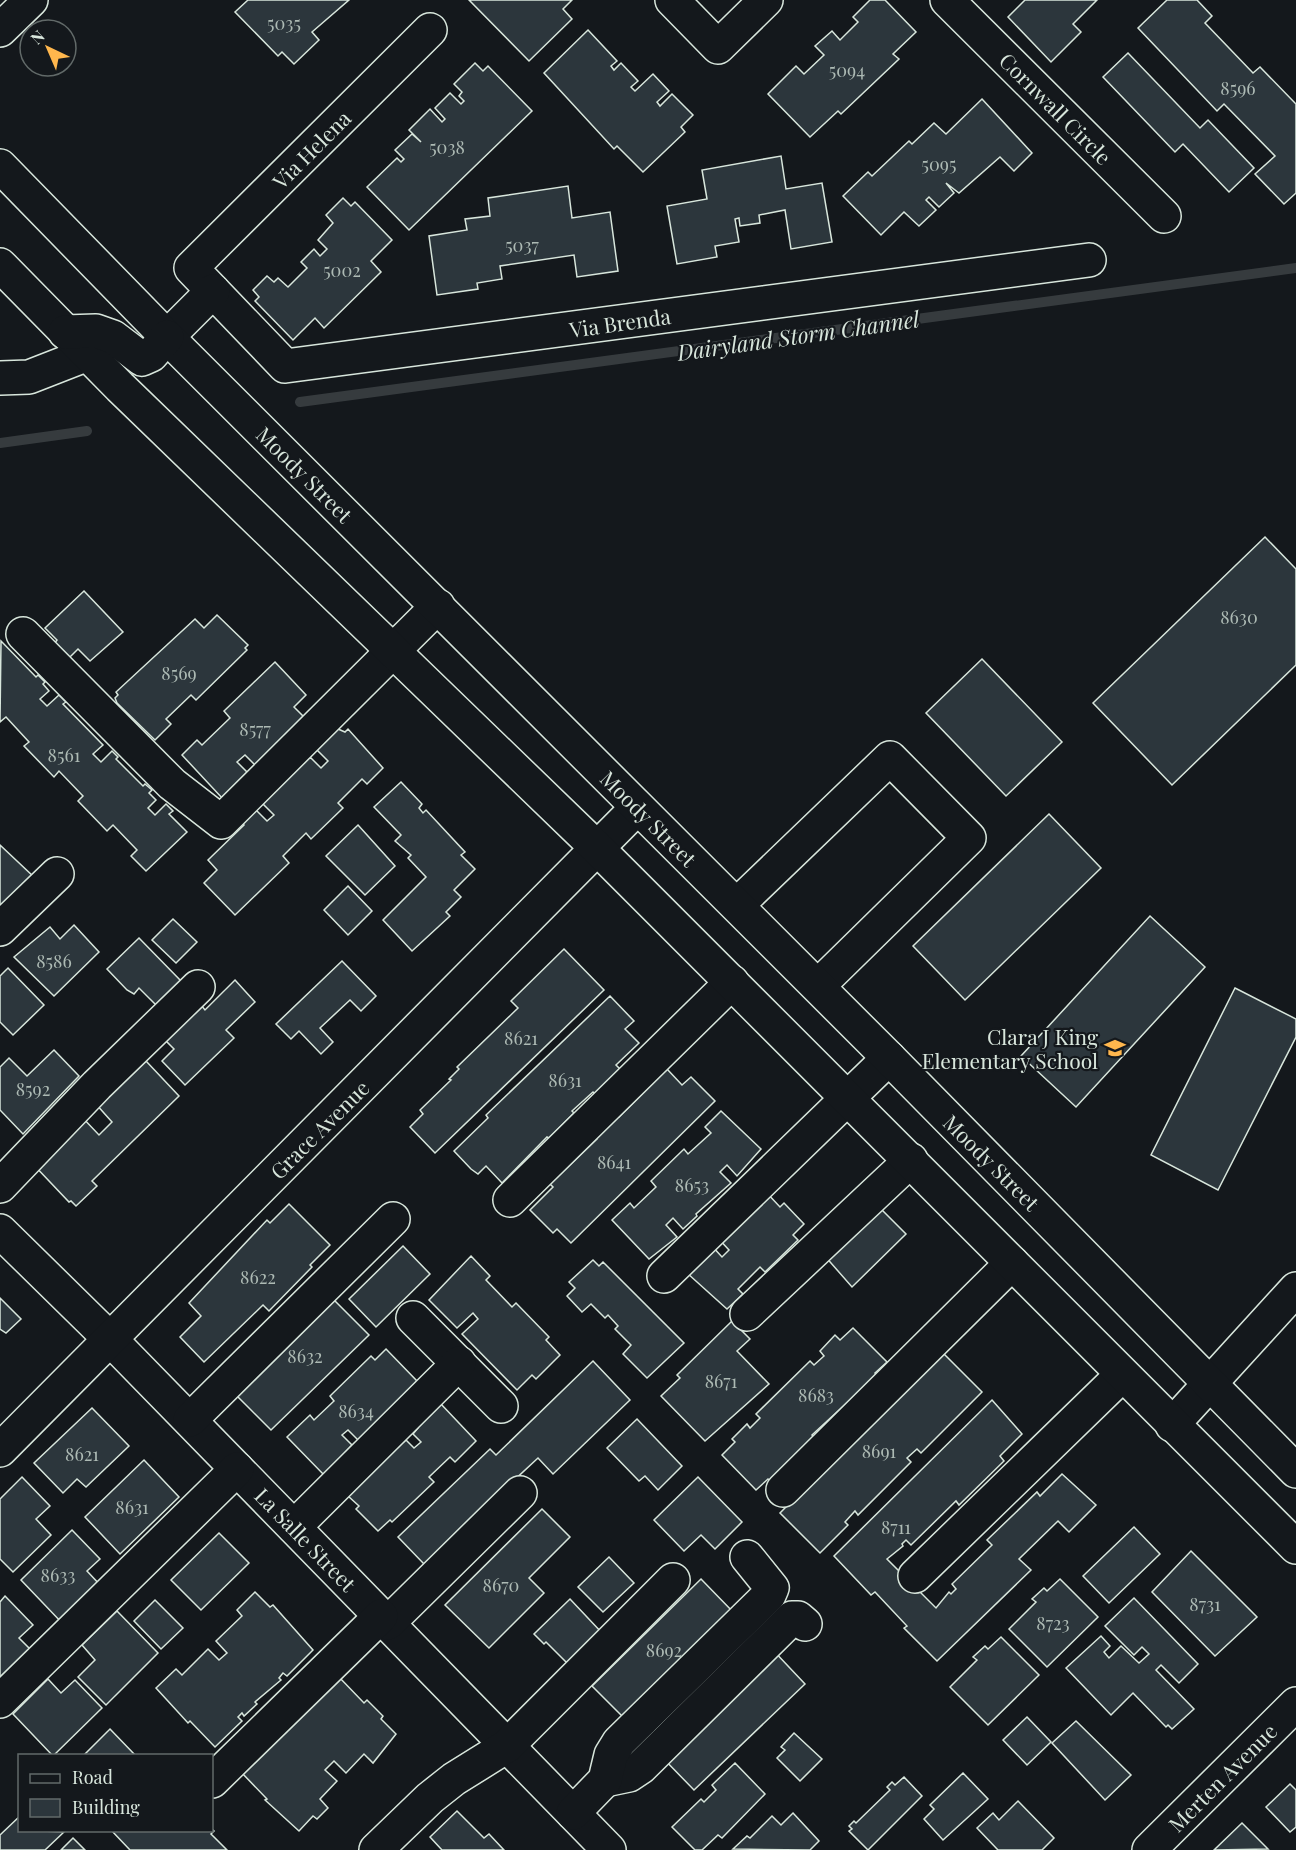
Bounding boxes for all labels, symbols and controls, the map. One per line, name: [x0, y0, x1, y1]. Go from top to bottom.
house number: 5035: [267, 11, 301, 35]
north arrow: [18, 18, 78, 78]
text: N: [26, 25, 49, 48]
street label: Cornwall Circle: [994, 46, 1118, 170]
house number: 5094: [829, 58, 865, 82]
house number: 8596: [1220, 76, 1256, 100]
street label: Via Helena: [265, 103, 357, 195]
house number: 5038: [429, 135, 465, 159]
house number: 5095: [922, 152, 956, 176]
house number: 5037: [505, 233, 540, 257]
house number: 5002: [323, 258, 361, 282]
street label: Via Brenda: [567, 301, 673, 343]
water label: Dairyland Storm Channel: [674, 303, 922, 367]
street label: Moody Street: [251, 420, 359, 528]
house number: 8630: [1220, 605, 1258, 629]
house number: 8569: [161, 661, 197, 685]
house number: 8577: [239, 717, 271, 741]
house number: 8561: [48, 743, 81, 767]
street label: Moody Street: [595, 764, 703, 872]
house number: 8586: [36, 949, 72, 973]
place label: Clara J King Elementary School: [922, 1022, 1098, 1074]
house number: 8621: [504, 1026, 538, 1050]
school or university icon: Clara J King Elementary School: [1103, 1036, 1127, 1060]
house number: 8631: [548, 1068, 582, 1092]
street label: Grace Avenue: [263, 1073, 375, 1185]
house number: 8592: [16, 1077, 50, 1101]
street label: Moody Street: [938, 1108, 1046, 1216]
house number: 8641: [597, 1150, 631, 1174]
house number: 8653: [675, 1173, 709, 1197]
house number: 8622: [240, 1265, 276, 1289]
house number: 8632: [287, 1344, 323, 1368]
house number: 8671: [705, 1369, 738, 1393]
house number: 8683: [798, 1383, 834, 1407]
house number: 8634: [338, 1399, 374, 1423]
house number: 8691: [862, 1439, 897, 1463]
house number: 8621: [65, 1442, 99, 1466]
street label: La Salle Street: [250, 1481, 363, 1597]
house number: 8631: [115, 1495, 149, 1519]
house number: 8711: [881, 1515, 911, 1539]
house number: 8633: [41, 1563, 75, 1587]
house number: 8670: [483, 1573, 519, 1597]
house number: 8731: [1189, 1592, 1221, 1616]
house number: 8723: [1036, 1611, 1070, 1635]
house number: 8692: [646, 1638, 682, 1662]
street label: Merten Avenue: [1162, 1717, 1282, 1837]
legend: [18, 1754, 213, 1832]
text: Road: [72, 1765, 113, 1789]
text: Building: [72, 1795, 140, 1819]

